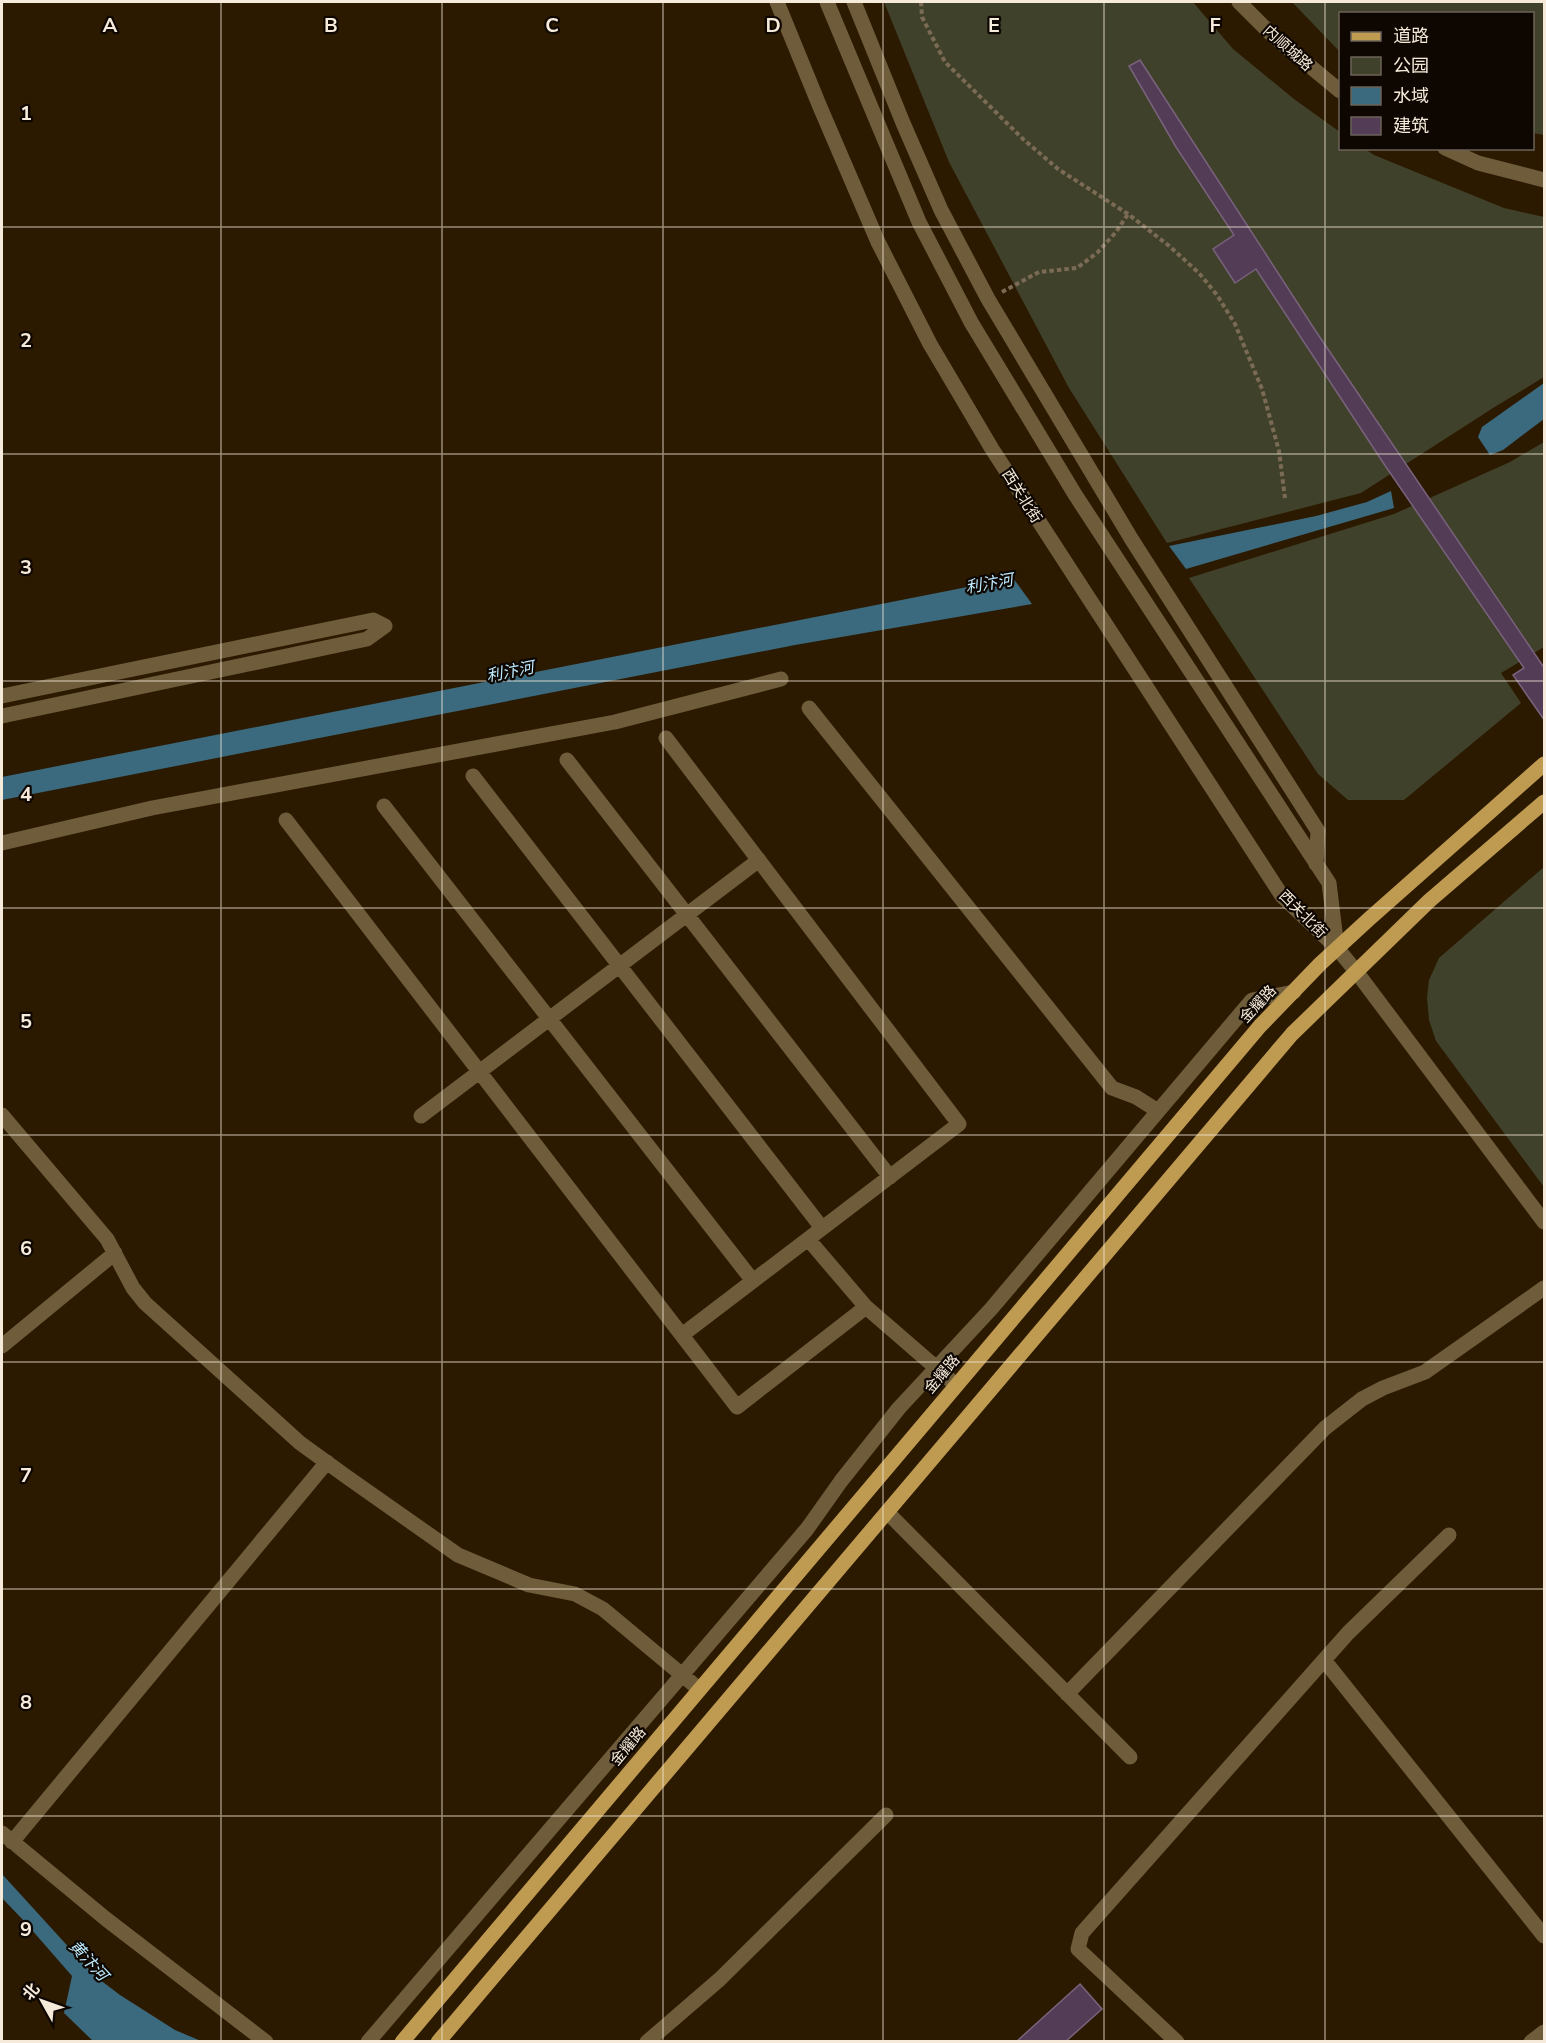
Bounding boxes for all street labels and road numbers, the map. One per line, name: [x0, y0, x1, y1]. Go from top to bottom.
street label: 内顺城路: [1259, 20, 1317, 76]
street label: 西关北街: [998, 465, 1046, 527]
street label: 西关北街: [1275, 886, 1331, 942]
street label: 金耀路: [1235, 981, 1281, 1027]
street label: 金耀路: [920, 1350, 964, 1398]
street label: 金耀路: [606, 1722, 650, 1770]

